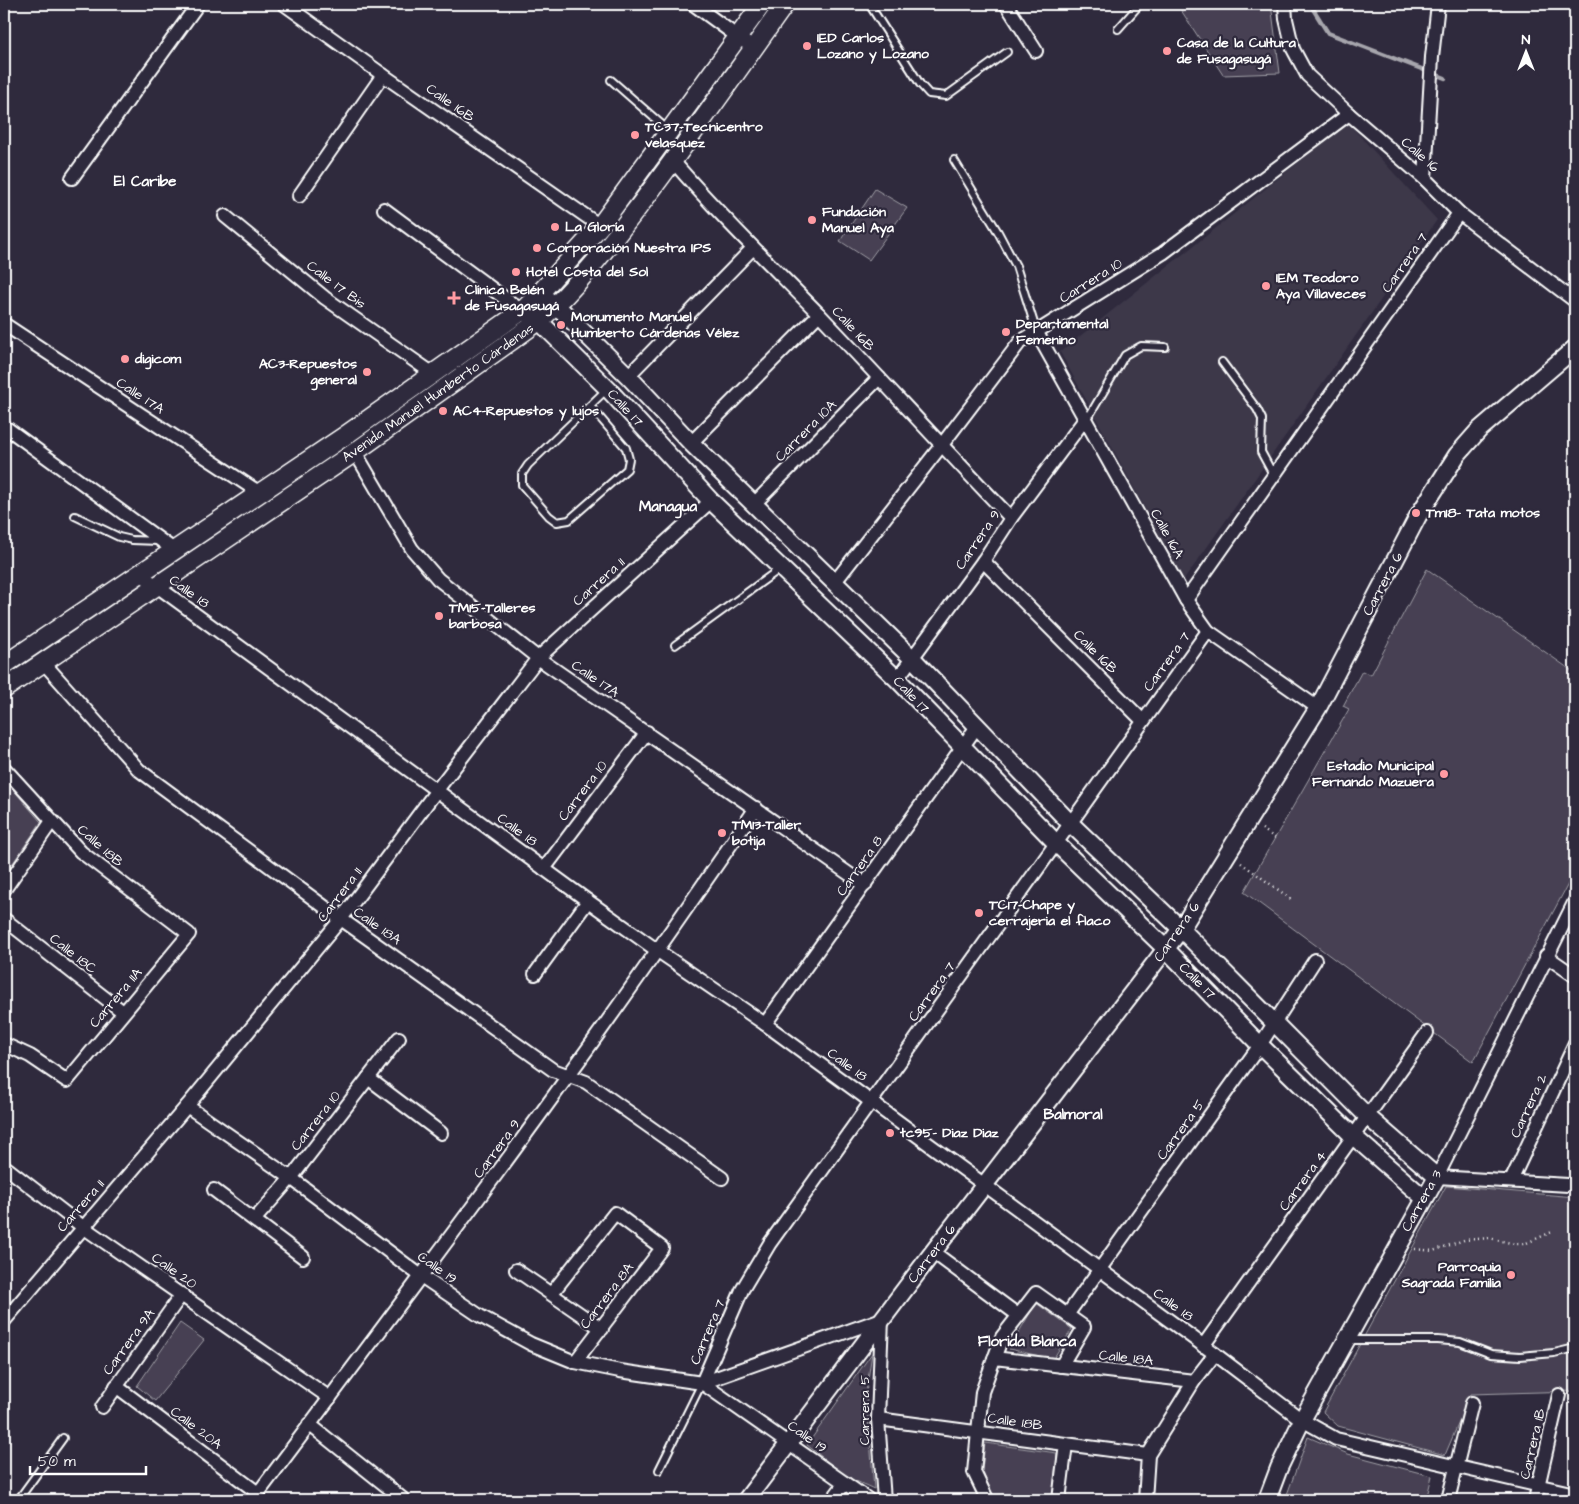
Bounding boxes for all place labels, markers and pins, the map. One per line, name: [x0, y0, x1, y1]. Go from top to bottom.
place label: IED Carlos Lozano y Lozano: [817, 28, 929, 64]
place label: Casa de la Cultura de Fusagasugá: [1176, 33, 1297, 70]
marker: IED Carlos Lozano y Lozano: [801, 40, 813, 52]
marker: Casa de la Cultura de Fusagasugá: [1161, 45, 1173, 57]
place label: TC37-Tecnicentro velasquez: [644, 117, 763, 153]
marker: TC37-Tecnicentro velasquez: [629, 129, 641, 141]
place label: Fundación Manuel Aya: [822, 202, 895, 238]
marker: Fundación Manuel Aya: [806, 214, 818, 226]
place label: La Gloría: [565, 217, 625, 237]
marker: La Gloría: [549, 221, 561, 233]
place label: Corporación Nuestra IPS: [547, 238, 711, 258]
marker: Corporación Nuestra IPS: [531, 242, 543, 254]
place label: Hotel Costa del Sol: [526, 262, 649, 282]
marker: Hotel Costa del Sol: [510, 266, 522, 278]
place label: IEM Teodoro Aya Villaveces: [1276, 268, 1366, 304]
place label: Clínica Belén de Fusagasugá: [464, 280, 560, 317]
marker: IEM Teodoro Aya Villaveces: [1260, 280, 1272, 292]
marker: Clínica Belén de Fusagasugá: [447, 291, 461, 305]
place label: Monumento Manuel Humberto Cárdenas Vélez: [571, 307, 740, 343]
place label: Departamental Femenino: [1016, 314, 1109, 350]
marker: Monumento Manuel Humberto Cárdenas Vélez: [555, 319, 567, 331]
marker: Departamental Femenino: [1000, 326, 1012, 338]
place label: digicom: [134, 349, 182, 370]
marker: digicom: [119, 353, 131, 365]
place label: AC3-Repuestos general: [259, 354, 358, 391]
marker: AC3-Repuestos general: [361, 366, 373, 378]
place label: AC4-Repuestos y lujos: [453, 401, 599, 421]
marker: AC4-Repuestos y lujos: [437, 405, 449, 417]
place label: Tm18- Tata motos: [1425, 503, 1540, 523]
marker: Tm18- Tata motos: [1410, 507, 1422, 519]
place label: TM15-Talleres barbosa: [448, 598, 536, 634]
marker: TM15-Talleres barbosa: [433, 610, 445, 622]
place label: Estadio Municipal Fernando Mazuera: [1312, 756, 1435, 792]
marker: Estadio Municipal Fernando Mazuera: [1438, 768, 1450, 780]
place label: TM13-Taller botija: [731, 815, 801, 851]
marker: TM13-Taller botija: [716, 827, 728, 839]
place label: TC17-Chape y cerrajeria el flaco: [988, 895, 1111, 931]
marker: TC17-Chape y cerrajeria el flaco: [973, 907, 985, 919]
place label: tc95- Diaz Diaz: [899, 1123, 1000, 1143]
marker: tc95- Diaz Diaz: [884, 1127, 896, 1139]
place label: Parroquia Sagrada Familia: [1401, 1257, 1502, 1294]
marker: Parroquia Sagrada Familia: [1505, 1269, 1517, 1281]

